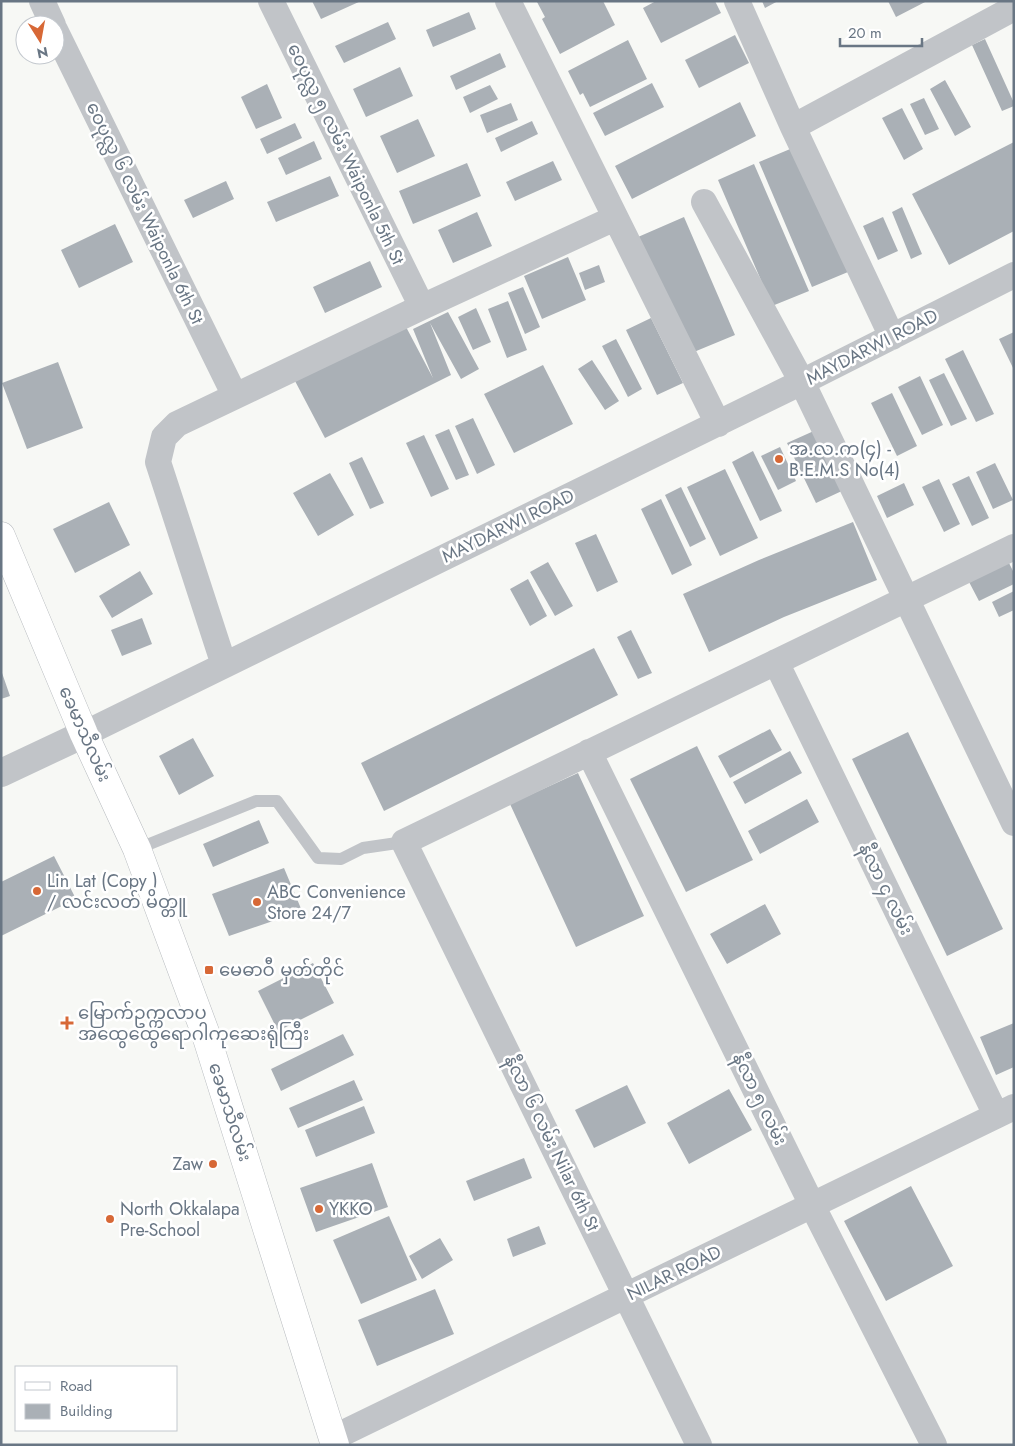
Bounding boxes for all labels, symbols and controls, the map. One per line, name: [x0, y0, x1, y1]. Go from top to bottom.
north arrow: [15, 15, 65, 65]
scale bar: [840, 15, 922, 47]
text: 20 m: [848, 22, 882, 44]
street label: ဝေပုလ္လ ၅ လမ်း Waiponla 5th St: [279, 39, 411, 271]
text: N: [35, 42, 50, 64]
street label: ဝေပုလ္လ ၆ လမ်း Waiponla 6th St: [78, 97, 211, 330]
street label: MAYDARWI ROAD: [802, 303, 942, 391]
place label: အ.လ.က(၄) - B.E.M.S No(4): [789, 436, 900, 483]
marker: အ.လ.က(၄) - B.E.M.S No(4): [773, 453, 785, 465]
street label: MAYDARWI ROAD: [437, 483, 579, 569]
street label: ခေမာသီလမ်း: [52, 681, 119, 786]
street label: နီလာ ၄ လမ်း: [851, 838, 920, 940]
place label: Lin Lat (Copy ) / လင်းလတ် မိတ္တူ: [47, 868, 187, 917]
place label: ABC Convenience Store 24/7: [267, 879, 406, 926]
marker: Lin Lat (Copy ) / လင်းလတ် မိတ္တူ: [31, 885, 43, 897]
marker: ABC Convenience Store 24/7: [251, 896, 263, 908]
place label: မေဓာဝီ မှတ်တိုင်: [219, 956, 344, 985]
marker: မေဓာဝီ မှတ်တိုင်: [203, 964, 215, 976]
place label: မြောက်ဥက္ကလာပ အထွေထွေရောဂါကုဆေးရုံကြီး: [78, 1000, 309, 1049]
marker: မြောက်ဥက္ကလာပ အထွေထွေရောဂါကုဆေးရုံကြီး: [60, 1016, 74, 1030]
street label: နီလာ ၅ လမ်း: [725, 1048, 795, 1151]
street label: နီလာ ၆ လမ်း Nilar 6th St: [496, 1050, 607, 1237]
street label: ခေမာသီလမ်း: [202, 1059, 259, 1165]
place label: Zaw: [172, 1151, 204, 1177]
marker: Zaw: [207, 1158, 219, 1170]
place label: North Okkalapa Pre-School: [120, 1196, 240, 1243]
place label: YKKO: [329, 1196, 373, 1222]
marker: YKKO: [313, 1203, 325, 1215]
marker: North Okkalapa Pre-School: [104, 1213, 116, 1225]
street label: NILAR ROAD: [622, 1239, 726, 1307]
legend: [15, 1366, 178, 1431]
text: Road: [60, 1375, 92, 1397]
text: Building: [60, 1400, 112, 1422]

